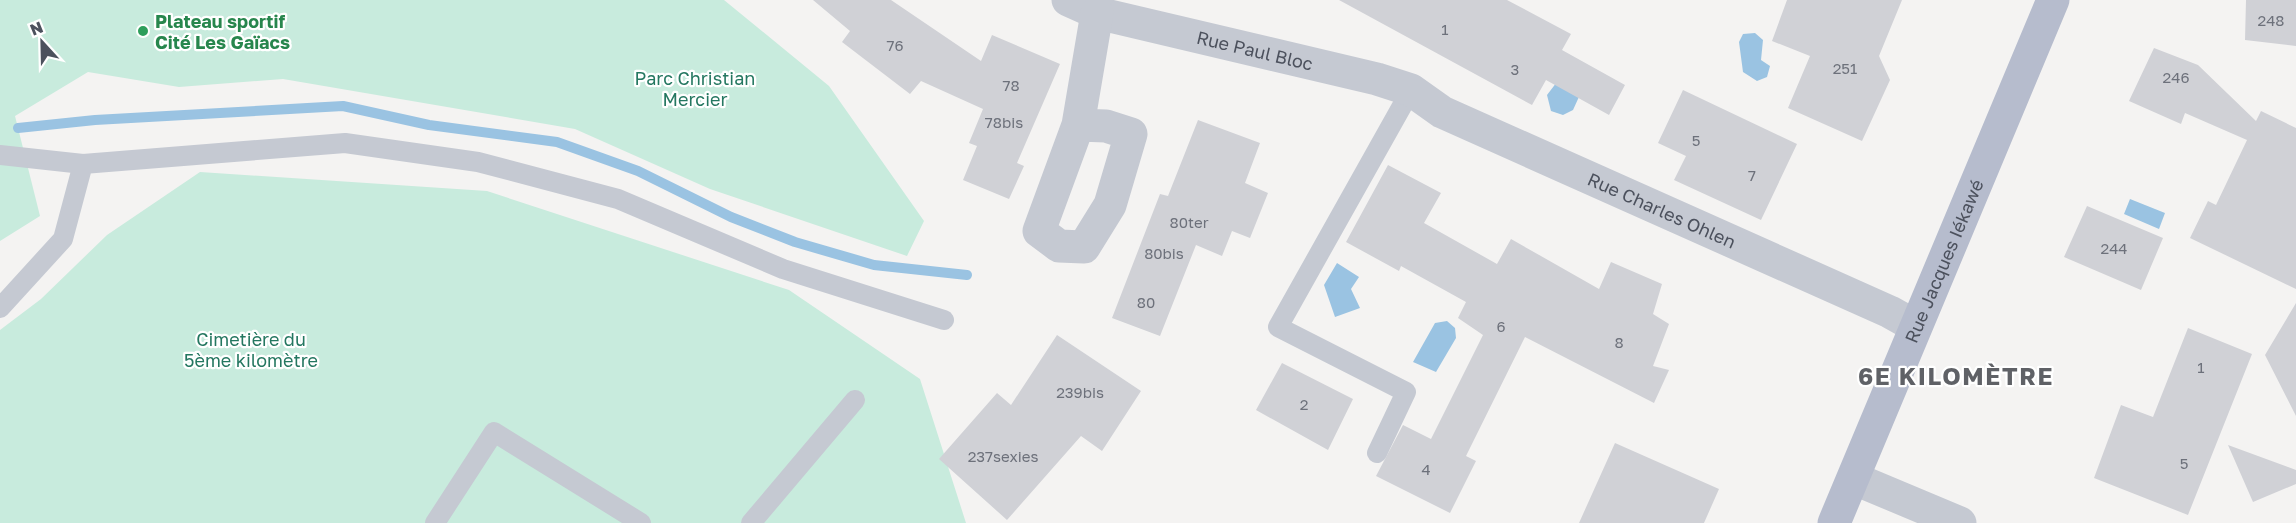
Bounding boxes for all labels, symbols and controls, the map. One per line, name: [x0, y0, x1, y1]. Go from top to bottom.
place label: Plateau sportif Cité Les Gaïacs: [155, 10, 290, 53]
house number: 248: [2257, 11, 2285, 29]
north arrow: [12, 12, 72, 72]
text: N: [27, 17, 46, 40]
house number: 1: [1441, 20, 1449, 38]
marker: Plateau sportif Cité Les Gaïacs: [136, 24, 150, 38]
street label: Rue Paul Bloc: [1194, 26, 1315, 75]
house number: 76: [886, 36, 904, 54]
house number: 251: [1833, 59, 1857, 77]
house number: 3: [1511, 60, 1519, 78]
park label: Parc Christian Mercier: [635, 67, 755, 110]
house number: 246: [2163, 68, 2189, 86]
house number: 78: [1002, 76, 1020, 94]
house number: 78bis: [985, 113, 1023, 131]
house number: 5: [1692, 131, 1700, 149]
house number: 7: [1748, 166, 1756, 184]
street label: Rue Charles Ohlen: [1584, 168, 1739, 253]
street label: Rue Jacques Iékawé: [1900, 176, 1988, 346]
house number: 80ter: [1169, 213, 1209, 231]
house number: 244: [2100, 239, 2128, 257]
house number: 80bis: [1144, 244, 1184, 262]
house number: 80: [1137, 293, 1155, 311]
house number: 6: [1496, 317, 1506, 335]
park label: Cimetière du 5ème kilomètre: [184, 328, 318, 371]
house number: 8: [1614, 333, 1624, 351]
house number: 1: [2197, 358, 2205, 376]
district label: 6E KILOMÈTRE: [1858, 361, 2054, 390]
house number: 239bis: [1056, 383, 1104, 401]
house number: 2: [1300, 395, 1308, 413]
house number: 237sexies: [968, 447, 1038, 465]
house number: 5: [2180, 454, 2188, 472]
house number: 4: [1421, 460, 1431, 478]

